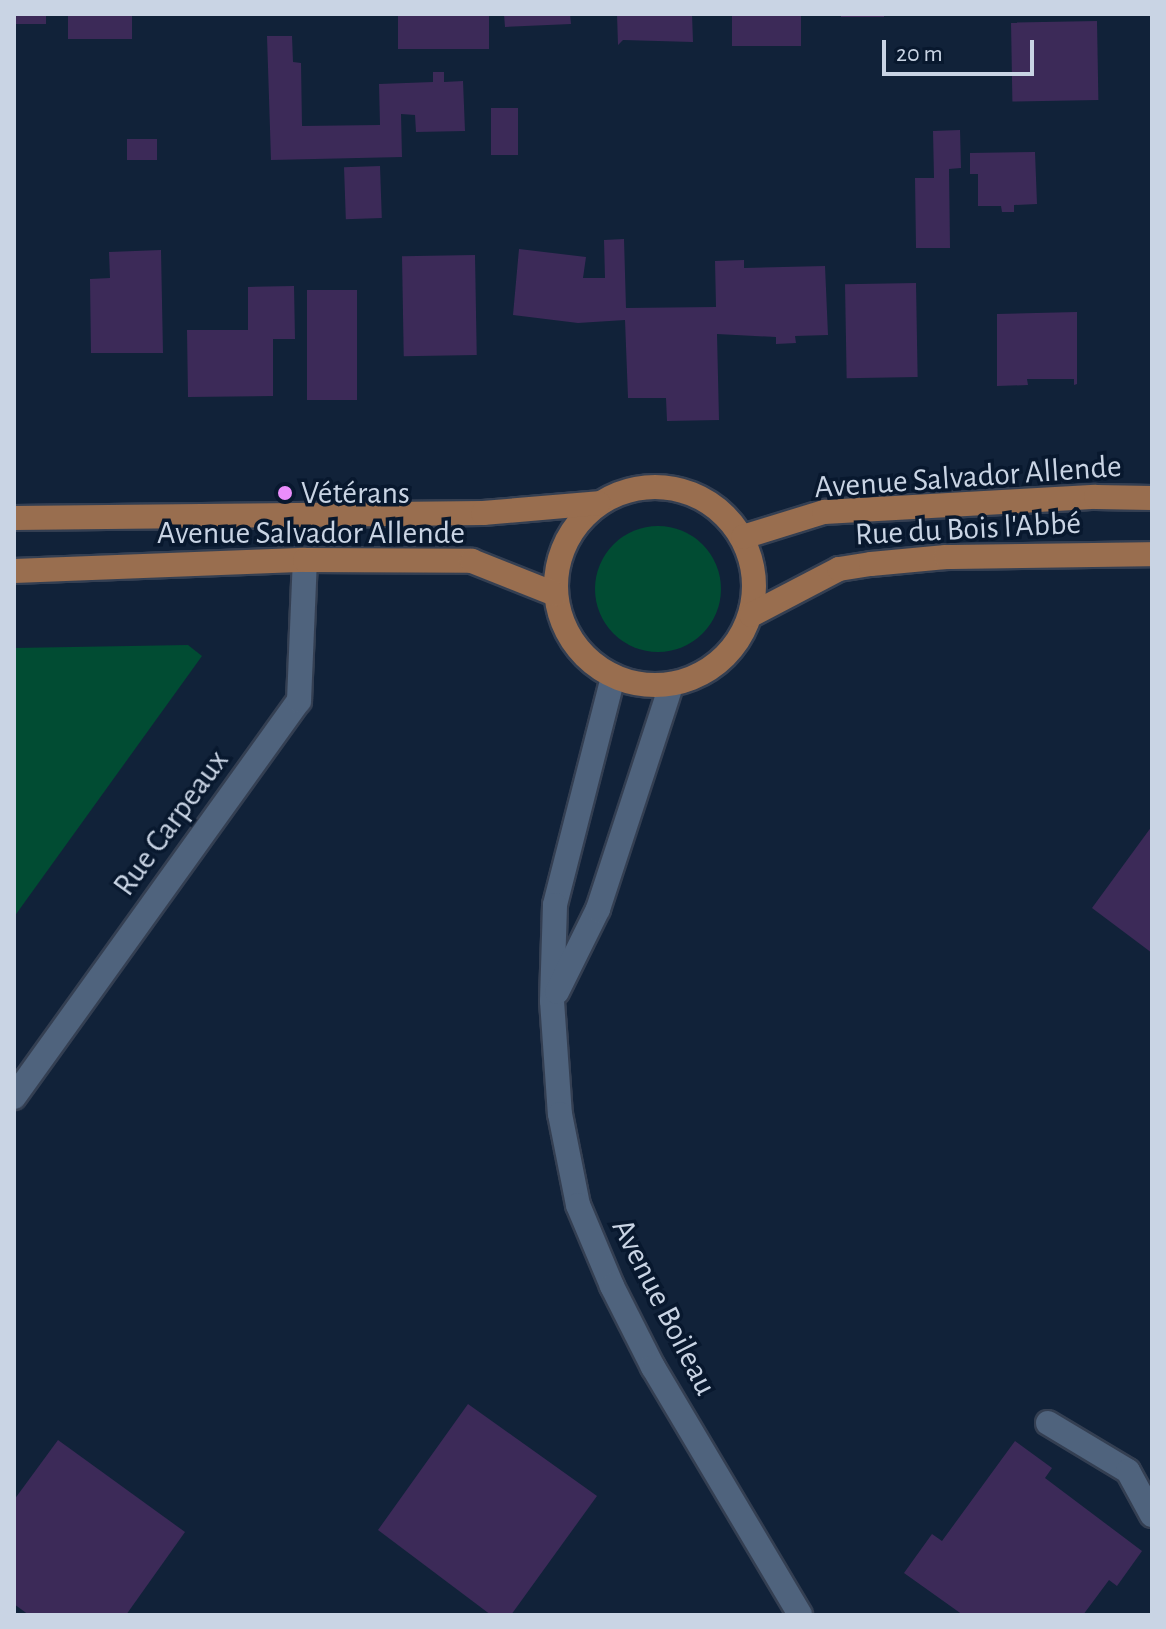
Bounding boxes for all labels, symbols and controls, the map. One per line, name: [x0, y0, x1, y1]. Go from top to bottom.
scale bar: [886, 24, 1038, 74]
text: 20 m: [896, 42, 943, 66]
street label: Avenue Salvador Allende: [813, 447, 1123, 507]
place label: Vétérans: [301, 474, 410, 512]
marker: Vétérans: [276, 484, 294, 502]
street label: Rue du Bois l'Abbé: [854, 504, 1082, 554]
street label: Avenue Salvador Allende: [157, 514, 465, 552]
street label: Rue Carpeaux: [105, 743, 237, 903]
street label: Avenue Boileau: [603, 1212, 725, 1402]

